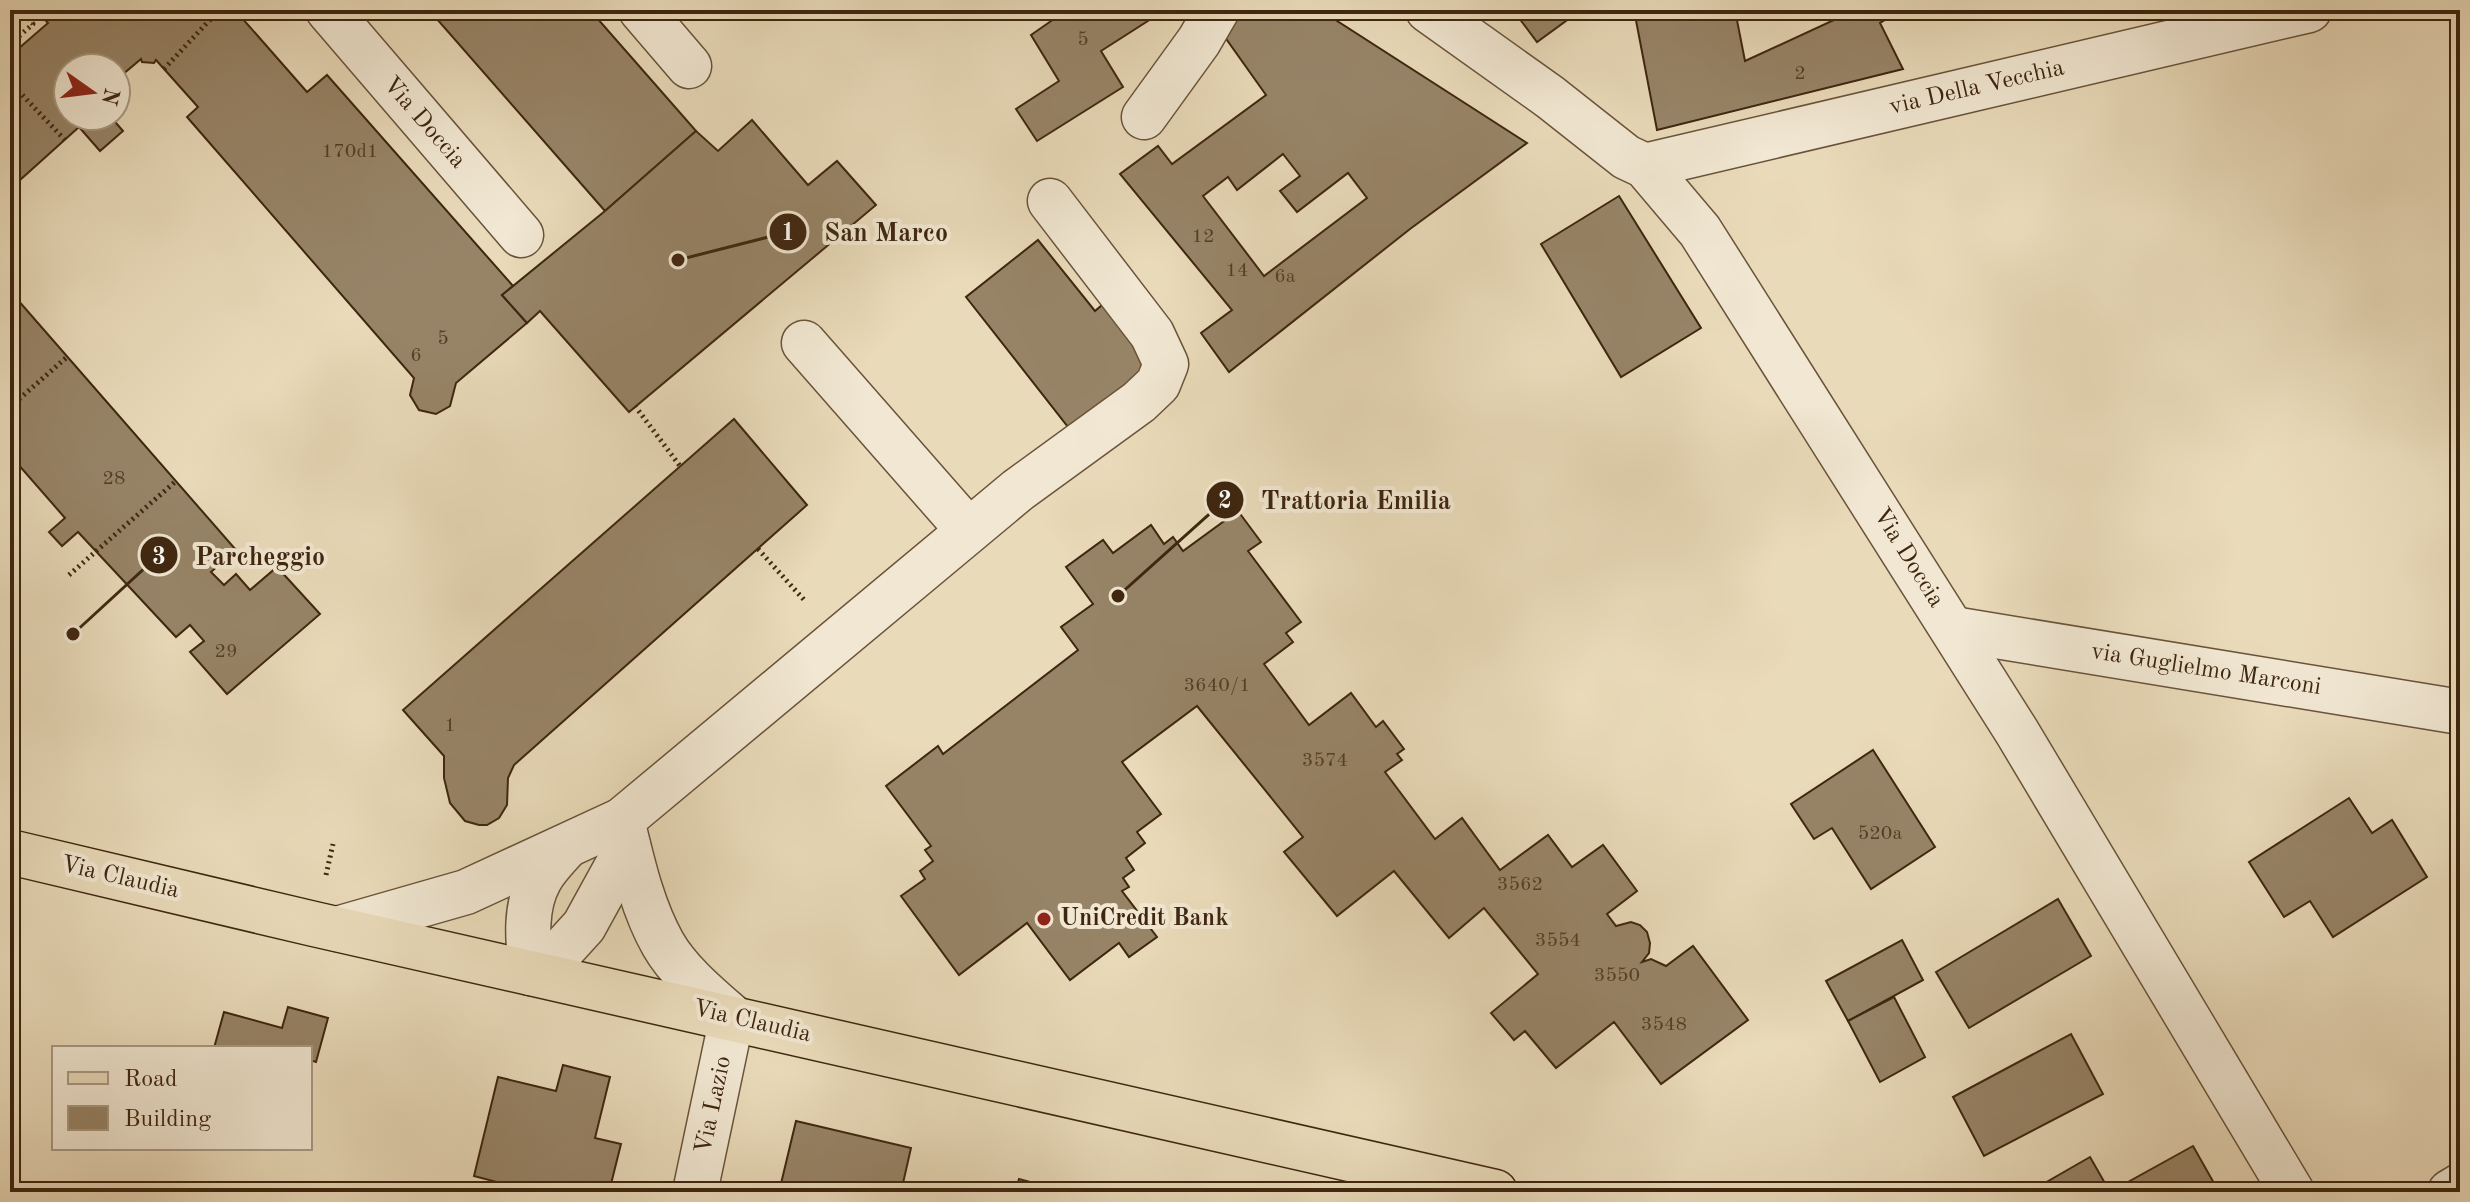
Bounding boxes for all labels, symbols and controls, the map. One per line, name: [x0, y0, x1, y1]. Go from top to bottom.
house number: 5: [1077, 30, 1089, 50]
north arrow: [52, 52, 132, 132]
street label: via Della Vecchia: [1887, 56, 2067, 120]
house number: 2: [1794, 64, 1806, 84]
street label: Via Doccia: [378, 73, 470, 173]
text: N: [97, 86, 122, 107]
house number: 170d1: [322, 142, 378, 162]
callout: San Marco: [768, 207, 964, 257]
text: San Marco: [824, 221, 948, 247]
text: 1: [781, 222, 795, 246]
house number: 12: [1191, 227, 1215, 247]
house number: 14: [1225, 261, 1249, 281]
house number: 6a: [1274, 267, 1296, 287]
house number: 5: [437, 329, 449, 349]
house number: 6: [410, 346, 422, 366]
house number: 28: [102, 469, 126, 489]
callout: Trattoria Emilia: [1205, 475, 1467, 525]
text: Trattoria Emilia: [1261, 489, 1451, 515]
text: 2: [1218, 490, 1232, 514]
street label: Via Doccia: [1868, 504, 1948, 612]
callout: Parcheggio: [139, 530, 341, 580]
text: Parcheggio: [195, 545, 325, 571]
text: 3: [152, 546, 166, 570]
street label: via Guglielmo Marconi: [2089, 640, 2323, 700]
house number: 29: [214, 642, 238, 662]
house number: 3640/1: [1184, 676, 1251, 696]
house number: 1: [444, 716, 456, 736]
house number: 3574: [1302, 751, 1348, 771]
house number: 520a: [1858, 824, 1902, 844]
street label: Via Claudia: [59, 853, 182, 903]
house number: 3562: [1497, 875, 1543, 895]
place label: UniCredit Bank: [1060, 907, 1229, 931]
marker: UniCredit Bank: [1035, 910, 1053, 928]
house number: 3554: [1535, 931, 1581, 951]
house number: 3550: [1594, 966, 1640, 986]
street label: Via Claudia: [691, 997, 814, 1047]
house number: 3548: [1641, 1015, 1687, 1035]
legend: [52, 1046, 312, 1150]
street label: Via Lazio: [692, 1054, 736, 1156]
text: Road: [124, 1068, 177, 1092]
text: Building: [124, 1108, 211, 1132]

